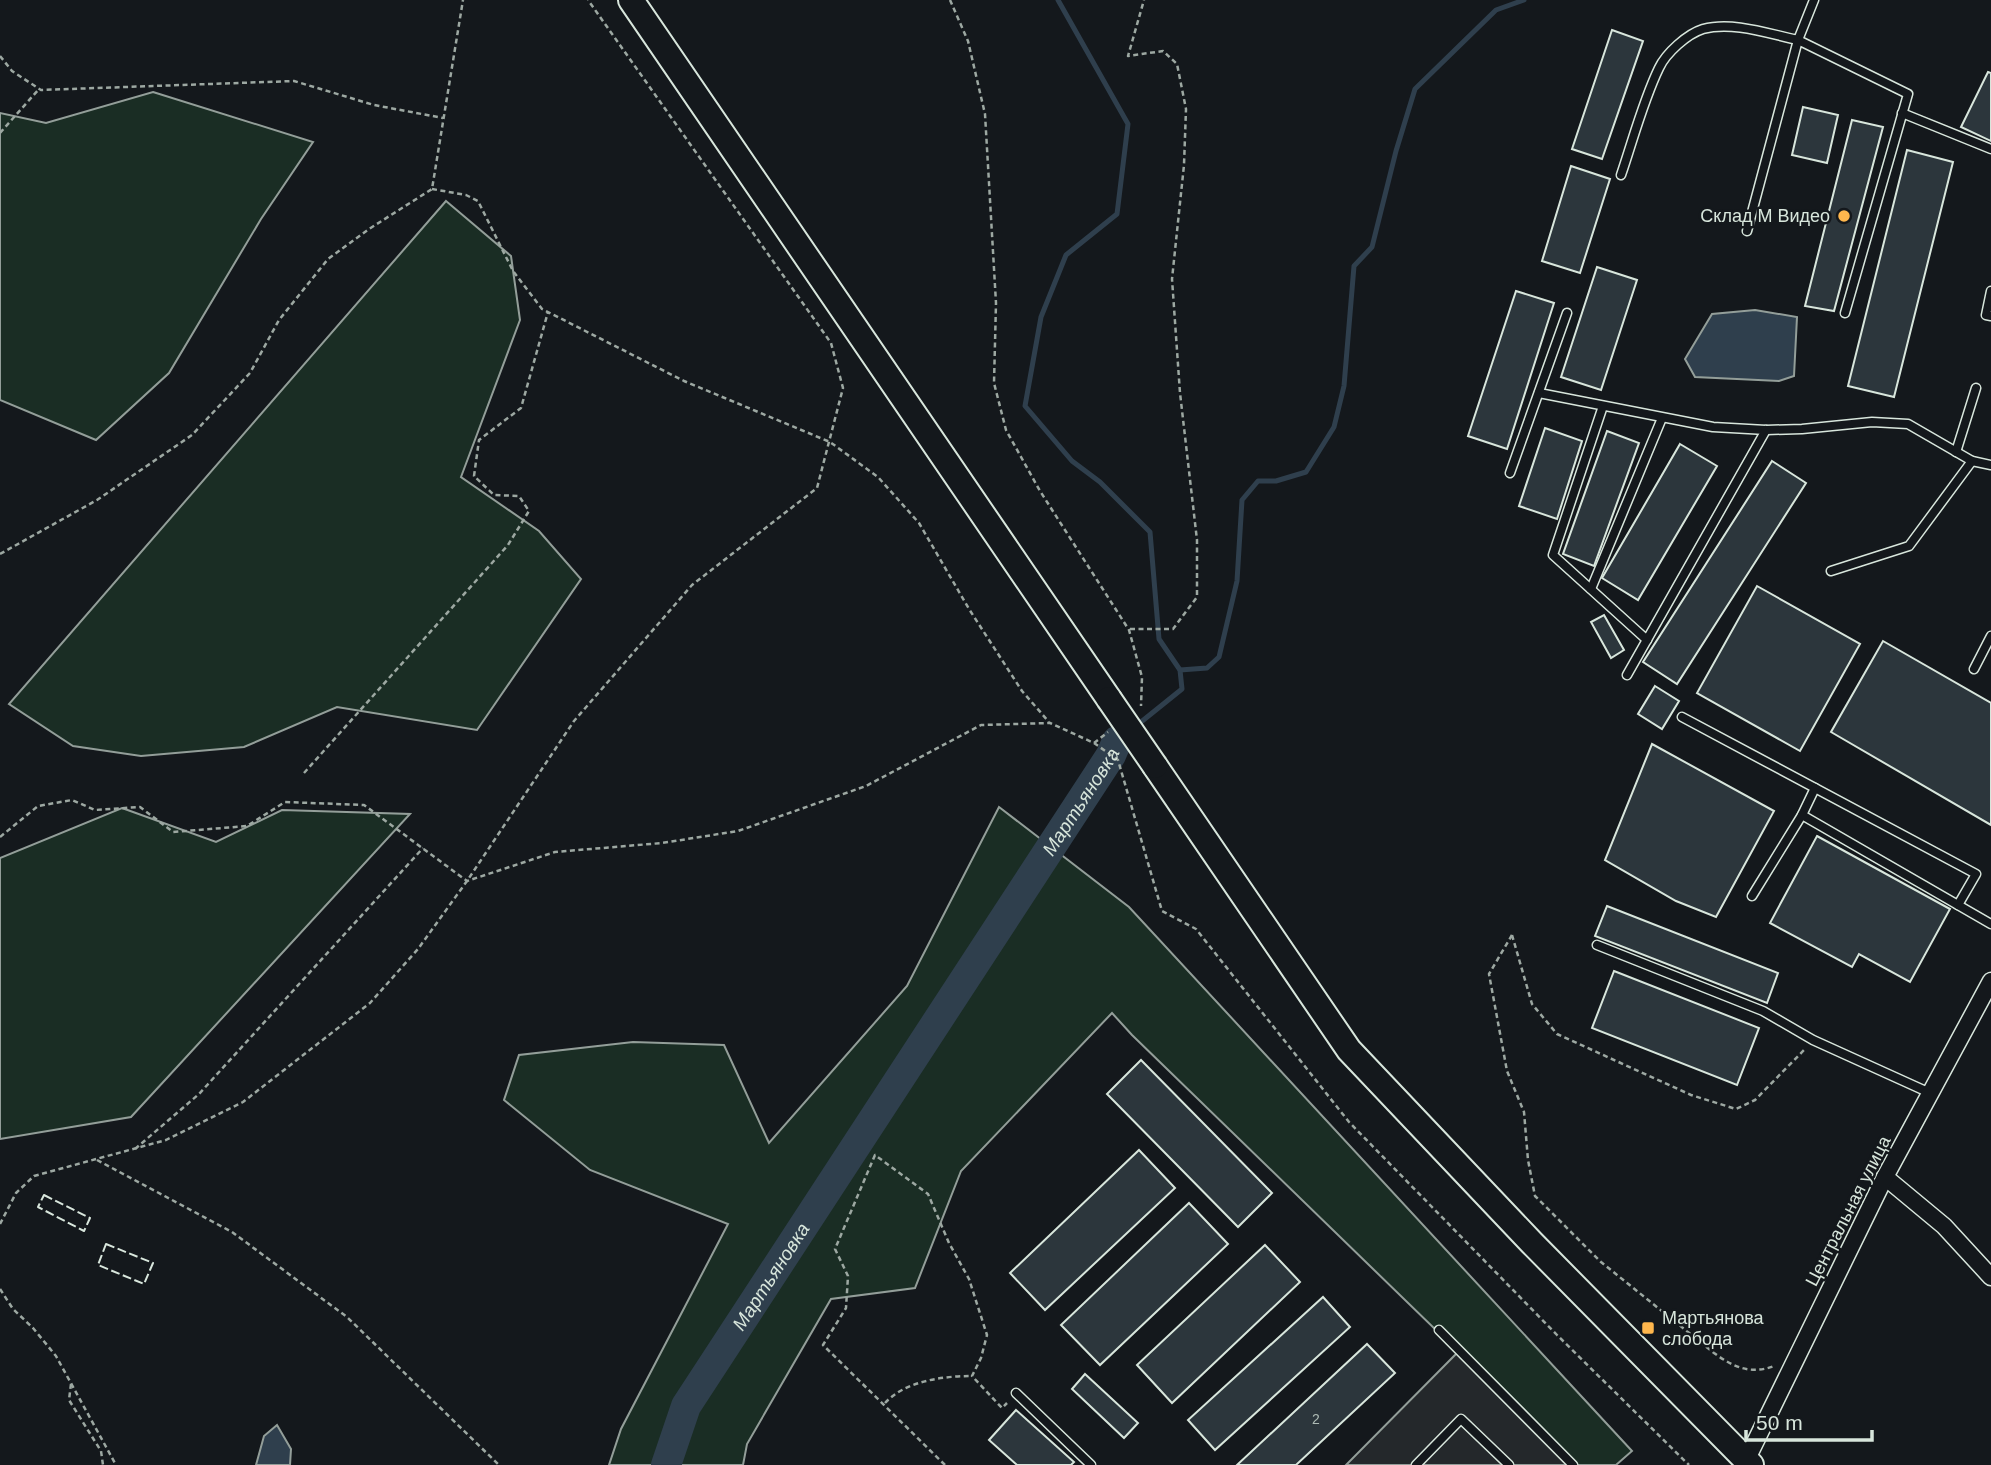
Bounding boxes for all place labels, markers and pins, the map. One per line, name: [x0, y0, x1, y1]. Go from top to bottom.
place label: Склад М Видео: [1700, 206, 1830, 226]
marker: Склад М Видео: [1836, 208, 1852, 224]
place label: Мартьянова слобода: [1662, 1308, 1765, 1349]
marker: Мартьянова слобода: [1640, 1320, 1656, 1336]

